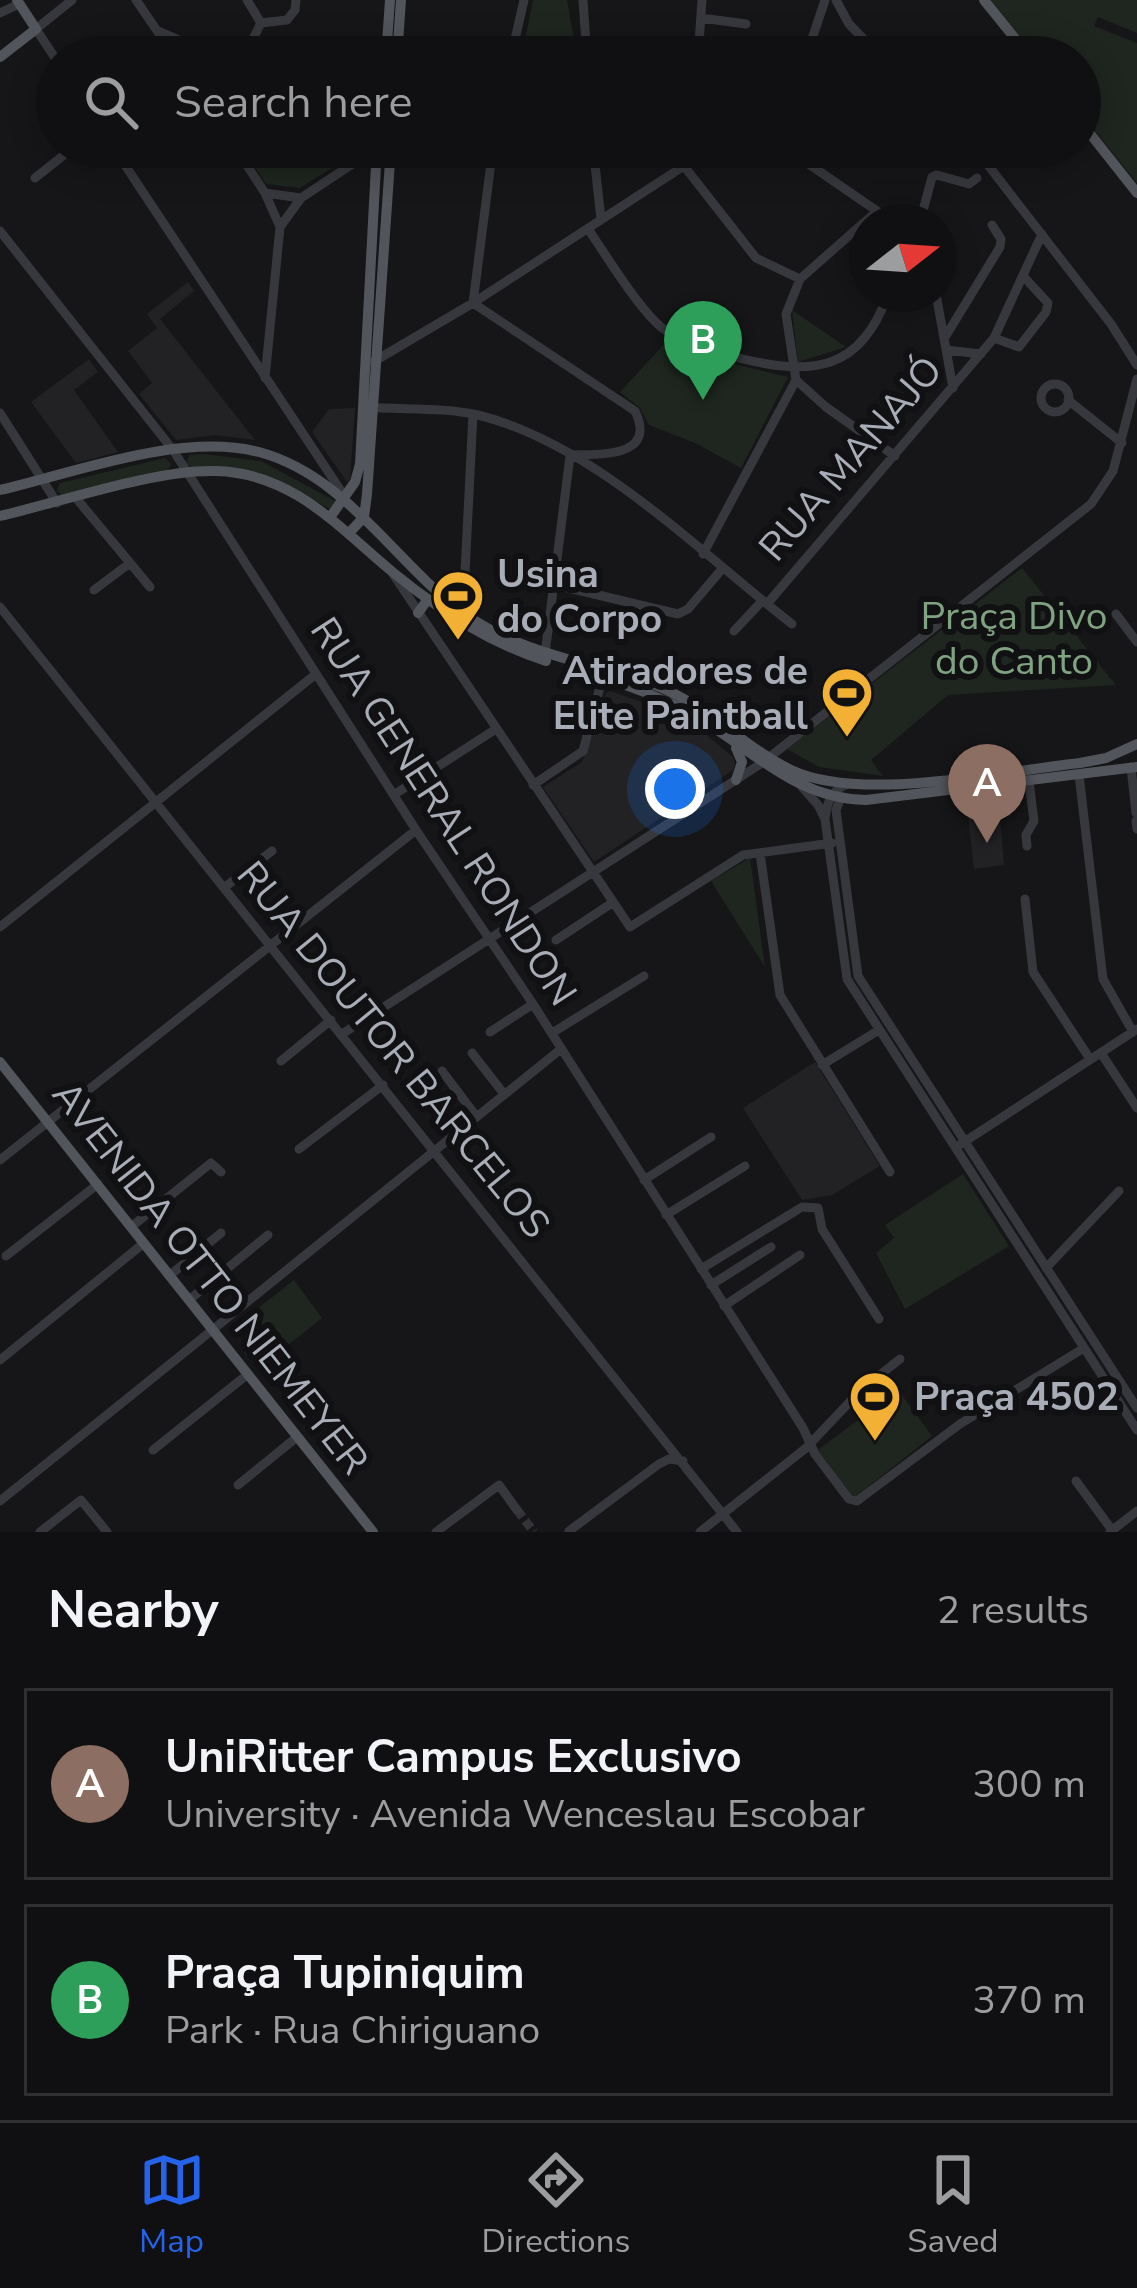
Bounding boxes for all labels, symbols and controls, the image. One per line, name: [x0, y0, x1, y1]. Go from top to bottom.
search box: [36, 36, 1101, 168]
icon: search: [78, 69, 144, 135]
text: Search here: [174, 72, 413, 133]
north arrow: [849, 204, 957, 312]
pin: B: [664, 301, 742, 400]
street label: RUA MANAJÓ: [747, 345, 955, 573]
place label: Usina do Corpo: [497, 548, 662, 646]
sports icon: Usina do Corpo: [430, 568, 486, 642]
park label: Praça Divo do Canto: [921, 590, 1107, 688]
street label: RUA GENERAL RONDON: [297, 608, 589, 1016]
place label: Atiradores de Elite Paintball: [553, 645, 809, 743]
sports icon: Atiradores de Elite Paintball: [819, 665, 875, 739]
pin: A: [948, 744, 1026, 843]
your location: [645, 759, 705, 819]
street label: RUA DOUTOR BARCELOS: [224, 850, 562, 1250]
street label: AVENIDA OTTO NIEMEYER: [40, 1070, 380, 1486]
sports icon: Praça 4502: [847, 1369, 903, 1443]
place label: Praça 4502: [914, 1371, 1119, 1424]
text: Nearby: [48, 1575, 219, 1645]
text: 2 results: [937, 1584, 1089, 1637]
text: UniRitter Campus Exclusivo: [165, 1727, 742, 1788]
text: A: [75, 1758, 105, 1811]
text: 300 m: [972, 1758, 1086, 1811]
text: University · Avenida Wenceslau Escobar: [165, 1788, 865, 1841]
text: Praça Tupiniquim: [165, 1943, 525, 2004]
text: B: [77, 1974, 103, 2027]
text: 370 m: [972, 1974, 1086, 2027]
text: Park · Rua Chiriguano: [165, 2004, 540, 2057]
tab: Map: [139, 2147, 205, 2264]
tab: Directions: [482, 2147, 630, 2264]
tab: Saved: [907, 2147, 998, 2264]

